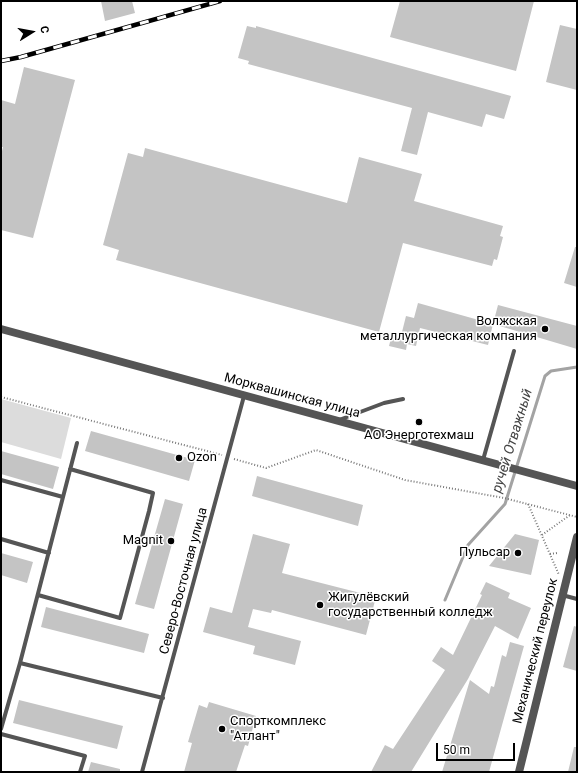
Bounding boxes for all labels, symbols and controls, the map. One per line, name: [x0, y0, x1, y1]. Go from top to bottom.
north arrow: [12, 12, 52, 52]
text: С: [37, 25, 51, 34]
place label: Волжская металлургическая компания: [360, 314, 537, 345]
marker: Волжская металлургическая компания: [540, 324, 550, 334]
street label: Морквашинская улица: [222, 370, 362, 422]
water label: ручей Отважный: [489, 387, 537, 495]
marker: АО Энерготехмаш: [414, 417, 424, 427]
place label: АО Энерготехмаш: [364, 428, 474, 444]
place label: Ozon: [187, 450, 217, 466]
marker: Ozon: [174, 453, 184, 463]
street label: Северо-Восточная улица: [157, 506, 211, 656]
place label: Magnit: [123, 533, 163, 549]
marker: Magnit: [166, 536, 176, 546]
place label: Пульсар: [459, 545, 510, 561]
marker: Пульсар: [513, 548, 523, 558]
street label: Механический переулок: [510, 577, 562, 725]
place label: Жигулёвский государственный колледж: [328, 590, 493, 621]
marker: Жигулёвский государственный колледж: [315, 600, 325, 610]
place label: Спорткомплекс "Атлант": [230, 714, 326, 745]
marker: Спорткомплекс "Атлант": [217, 724, 227, 734]
scale bar: [438, 735, 517, 761]
text: 50 m: [443, 743, 470, 757]

